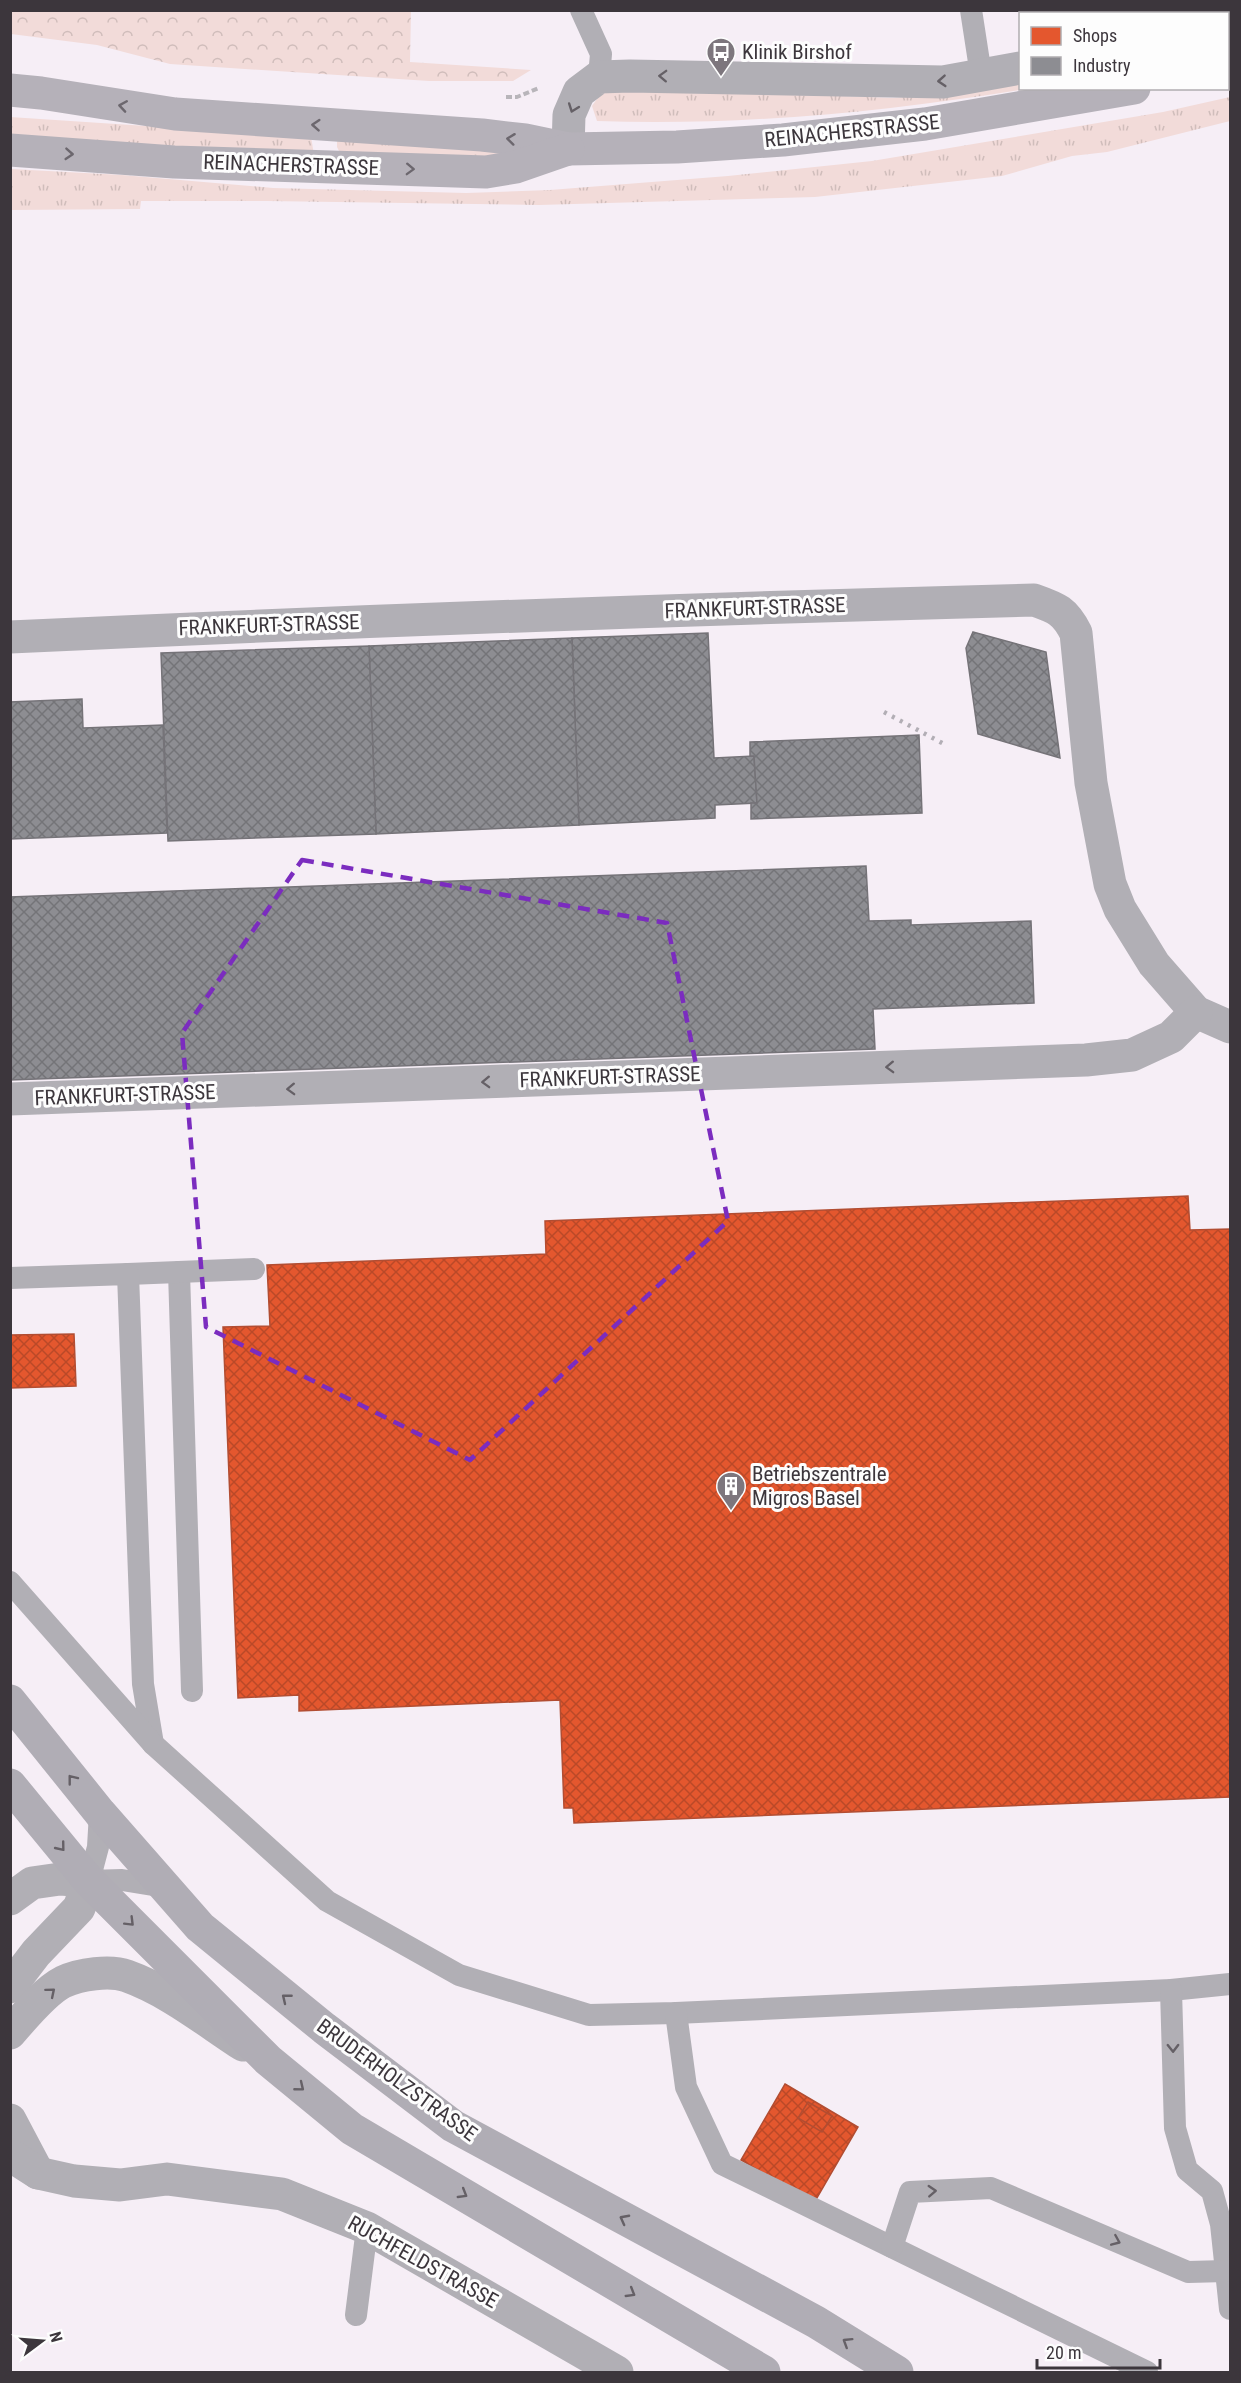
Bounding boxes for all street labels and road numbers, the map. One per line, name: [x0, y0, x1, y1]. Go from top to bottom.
street label: REINACHERSTRASSE: [763, 110, 941, 152]
street label: REINACHERSTRASSE: [203, 150, 379, 180]
street label: FRANKFURT-STRASSE: [664, 593, 846, 623]
street label: FRANKFURT-STRASSE: [178, 610, 360, 640]
street label: FRANKFURT-STRASSE: [519, 1062, 701, 1092]
street label: FRANKFURT-STRASSE: [34, 1080, 216, 1110]
street label: BRUDERHOLZSTRASSE: [312, 2014, 482, 2146]
street label: RUCHFELDSTRASSE: [344, 2211, 502, 2313]

